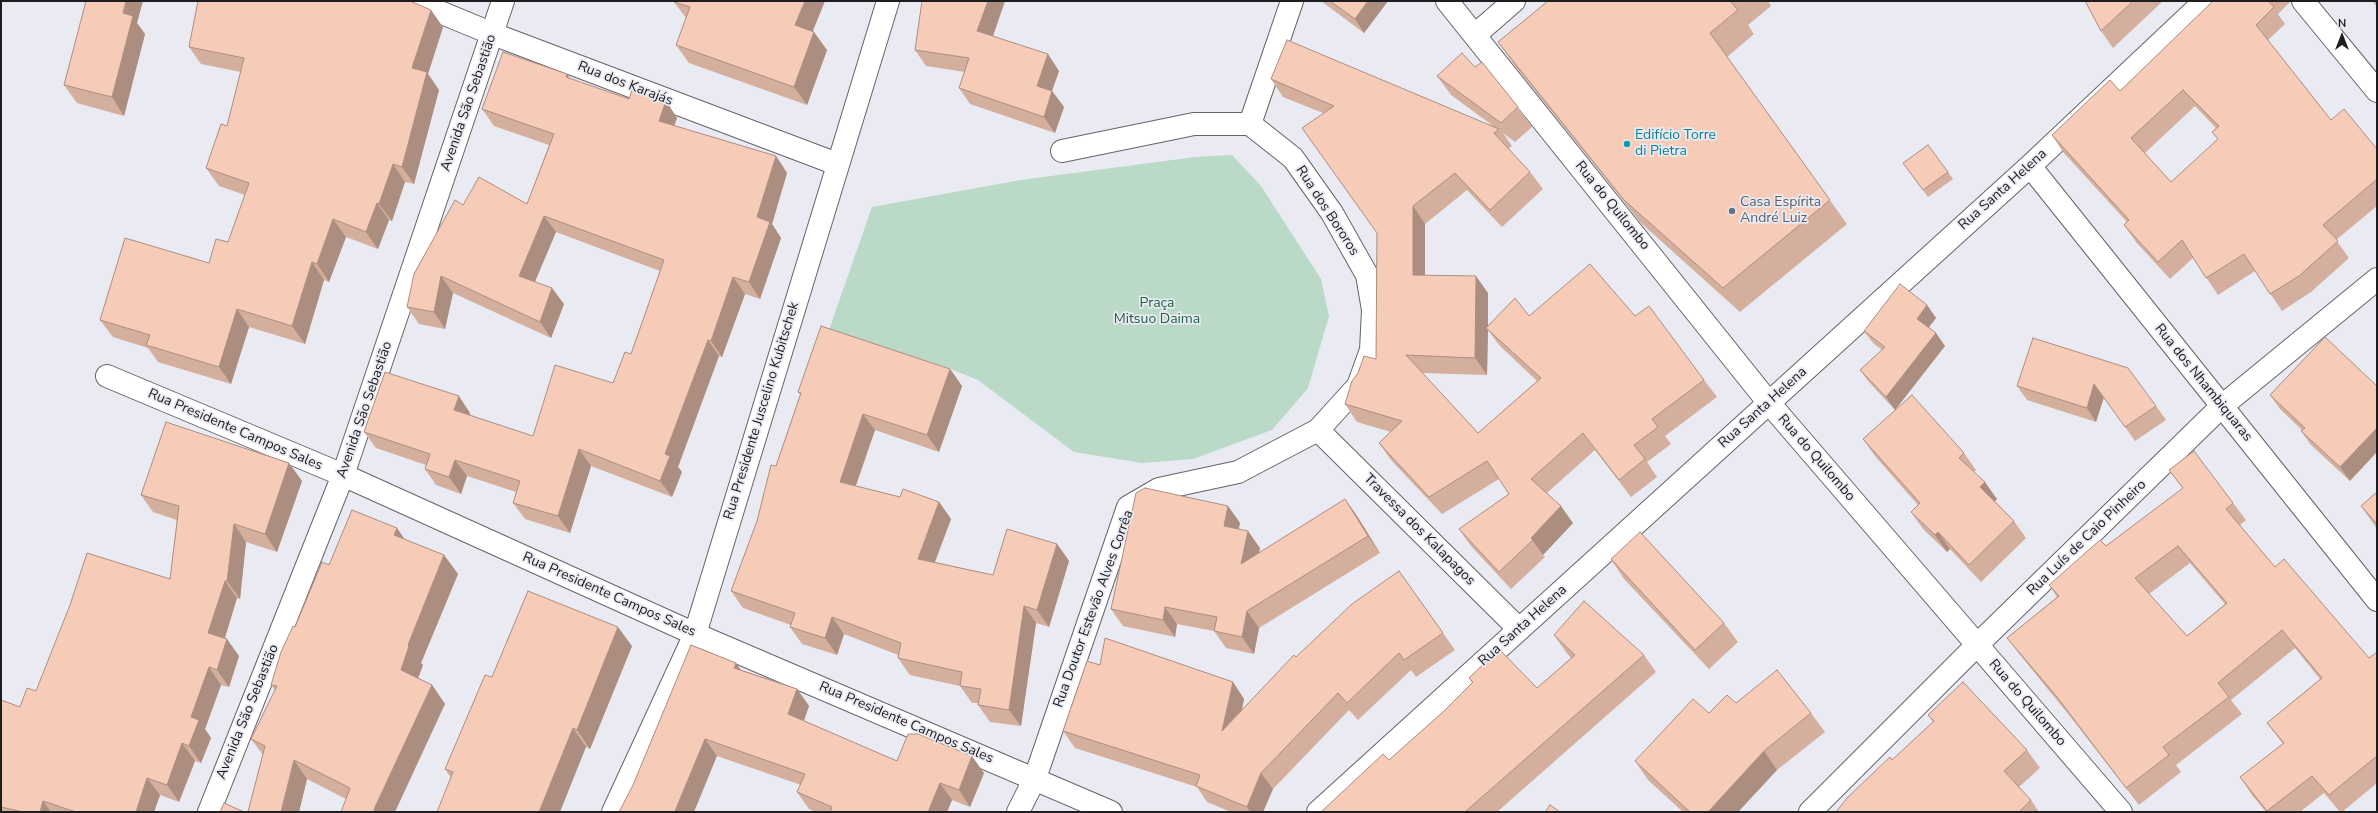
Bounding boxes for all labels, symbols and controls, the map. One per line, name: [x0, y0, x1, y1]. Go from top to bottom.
north arrow: [2322, 16, 2362, 56]
text: N: [2338, 16, 2346, 31]
street label: Avenida São Sebastião: [438, 32, 500, 174]
street label: Rua dos Karajás: [575, 58, 675, 110]
place label: Edifício Torre di Pietra: [1635, 128, 1716, 160]
marker: Edifício Torre di Pietra: [1622, 139, 1632, 149]
street label: Rua Santa Helena: [1955, 146, 2051, 234]
street label: Rua do Quilombo: [1571, 158, 1653, 254]
street label: Rua dos Bororos: [1292, 163, 1362, 259]
place label: Casa Espírita André Luiz: [1740, 195, 1821, 228]
marker: Casa Espírita André Luiz: [1727, 206, 1737, 216]
park label: Praça Mitsuo Daima: [1114, 296, 1200, 328]
street label: Rua Presidente Juscelino Kubitschek: [721, 300, 803, 522]
street label: Rua dos Nhambiquaras: [2150, 321, 2256, 445]
street label: Avenida São Sebastião: [334, 339, 396, 481]
street label: Rua Santa Helena: [1715, 364, 1811, 452]
street label: Rua Presidente Campos Sales: [145, 386, 325, 474]
street label: Rua do Quilombo: [1774, 411, 1858, 505]
street label: Travessa dos Kalapagos: [1360, 471, 1478, 589]
street label: Rua Luís de Caio Pinheiro: [2024, 477, 2150, 599]
street label: Rua Doutor Estevão Alves Corrêa: [1050, 508, 1138, 710]
street label: Rua Presidente Campos Sales: [520, 549, 698, 641]
street label: Rua Santa Helena: [1475, 582, 1571, 670]
street label: Avenida São Sebastião: [213, 642, 283, 782]
street label: Rua do Quilombo: [1985, 656, 2069, 750]
street label: Rua Presidente Campos Sales: [816, 679, 996, 767]

